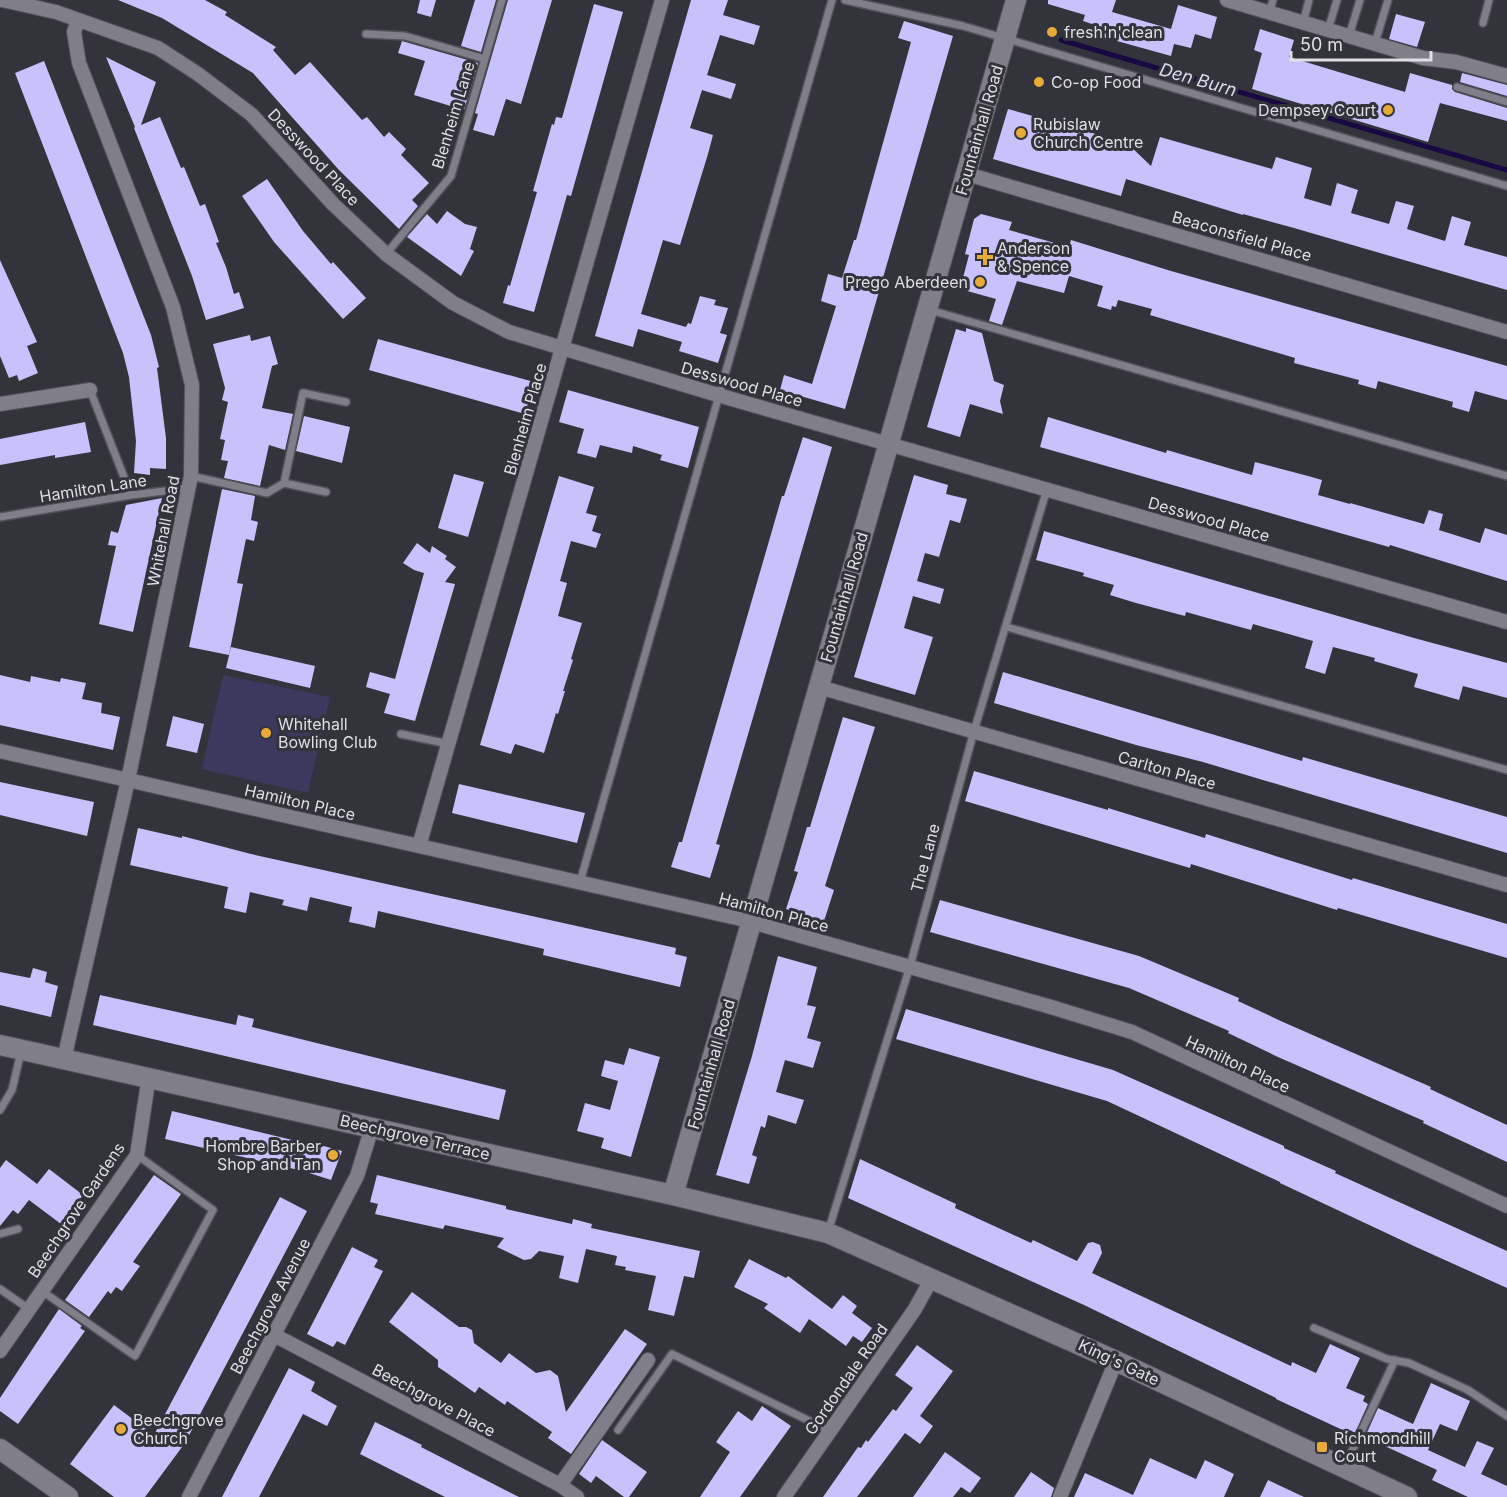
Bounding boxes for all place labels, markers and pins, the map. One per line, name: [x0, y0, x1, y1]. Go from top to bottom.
place label: fresh'n'clean: [1064, 22, 1163, 42]
marker: fresh'n'clean: [1045, 25, 1059, 39]
place label: Co-op Food: [1051, 72, 1141, 92]
marker: Co-op Food: [1032, 75, 1046, 89]
place label: Dempsey Court: [1258, 100, 1376, 120]
marker: Dempsey Court: [1381, 103, 1395, 117]
place label: Rubislaw Church Centre: [1033, 114, 1143, 152]
marker: Rubislaw Church Centre: [1014, 126, 1028, 140]
place label: Anderson & Spence: [997, 238, 1070, 276]
marker: Anderson & Spence: [978, 250, 992, 264]
place label: Prego Aberdeen: [845, 272, 968, 292]
marker: Prego Aberdeen: [973, 275, 987, 289]
place label: Whitehall Bowling Club: [278, 714, 377, 752]
marker: Whitehall Bowling Club: [259, 726, 273, 740]
place label: Hombre Barber Shop and Tan: [205, 1136, 321, 1174]
marker: Hombre Barber Shop and Tan: [326, 1148, 340, 1162]
place label: Beechgrove Church: [133, 1410, 224, 1448]
marker: Beechgrove Church: [114, 1422, 128, 1436]
place label: Richmondhill Court: [1334, 1428, 1431, 1466]
marker: Richmondhill Court: [1315, 1440, 1329, 1454]

